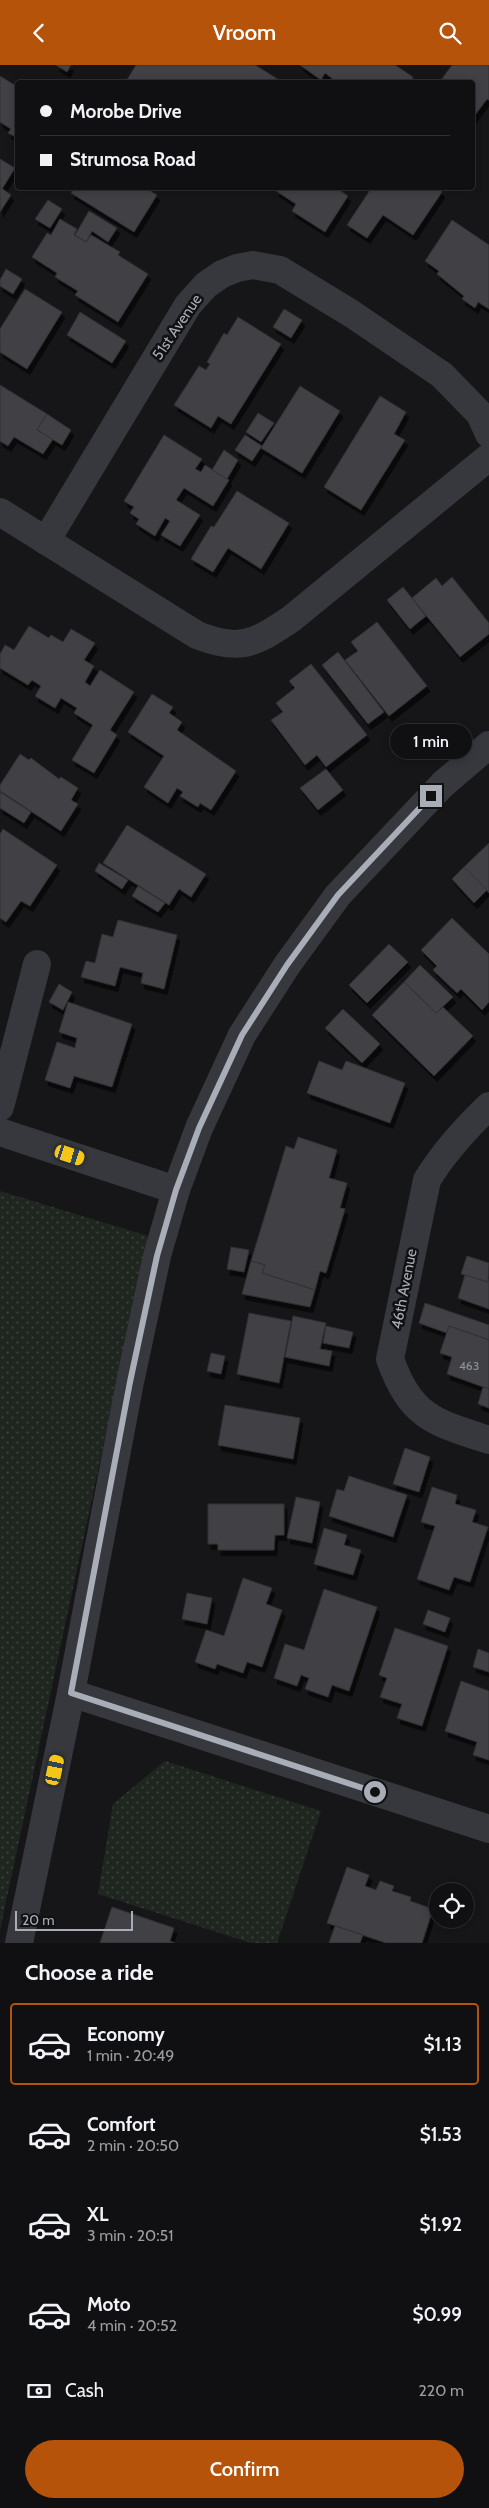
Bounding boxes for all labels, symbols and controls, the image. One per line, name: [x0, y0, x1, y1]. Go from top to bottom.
icon: back: [25, 19, 53, 47]
text: Vroom: [213, 19, 276, 46]
icon: search: [436, 19, 464, 47]
text: Morobe Drive: [70, 100, 182, 123]
text: Strumosa Road: [70, 148, 196, 171]
street label: 51st Avenue: [149, 291, 206, 363]
callout: 1 min: [390, 723, 472, 759]
text: 1 min: [413, 732, 449, 751]
route end: [420, 785, 442, 807]
car: [53, 1143, 86, 1167]
street label: 46th Avenue: [387, 1247, 421, 1331]
house number: 463: [459, 1358, 479, 1373]
car: [44, 1754, 65, 1786]
route start: [364, 1781, 386, 1803]
map controls: [429, 1883, 474, 1928]
button: locate: [429, 1883, 474, 1928]
scale bar: [15, 1908, 132, 1931]
text: 20 m: [22, 1911, 55, 1929]
text: Choose a ride: [25, 1959, 154, 1986]
icon: car: [27, 2022, 72, 2067]
text: Economy: [87, 2023, 165, 2046]
text: $1.13: [423, 2033, 462, 2056]
text: 1 min · 20:49: [87, 2046, 174, 2065]
icon: car: [27, 2112, 72, 2157]
text: Comfort: [87, 2113, 156, 2136]
text: $1.53: [420, 2123, 462, 2146]
text: 2 min · 20:50: [87, 2136, 179, 2155]
icon: car: [27, 2202, 72, 2247]
text: XL: [87, 2203, 108, 2226]
text: $1.92: [420, 2213, 462, 2236]
text: 3 min · 20:51: [87, 2226, 173, 2245]
icon: car: [27, 2292, 72, 2337]
text: Moto: [87, 2293, 131, 2316]
text: $0.99: [412, 2303, 462, 2326]
text: 4 min · 20:52: [87, 2316, 177, 2335]
icon: cash: [25, 2377, 53, 2405]
text: Cash: [65, 2379, 104, 2402]
text: 220 m: [418, 2381, 464, 2400]
button: Confirm: [25, 2440, 464, 2498]

